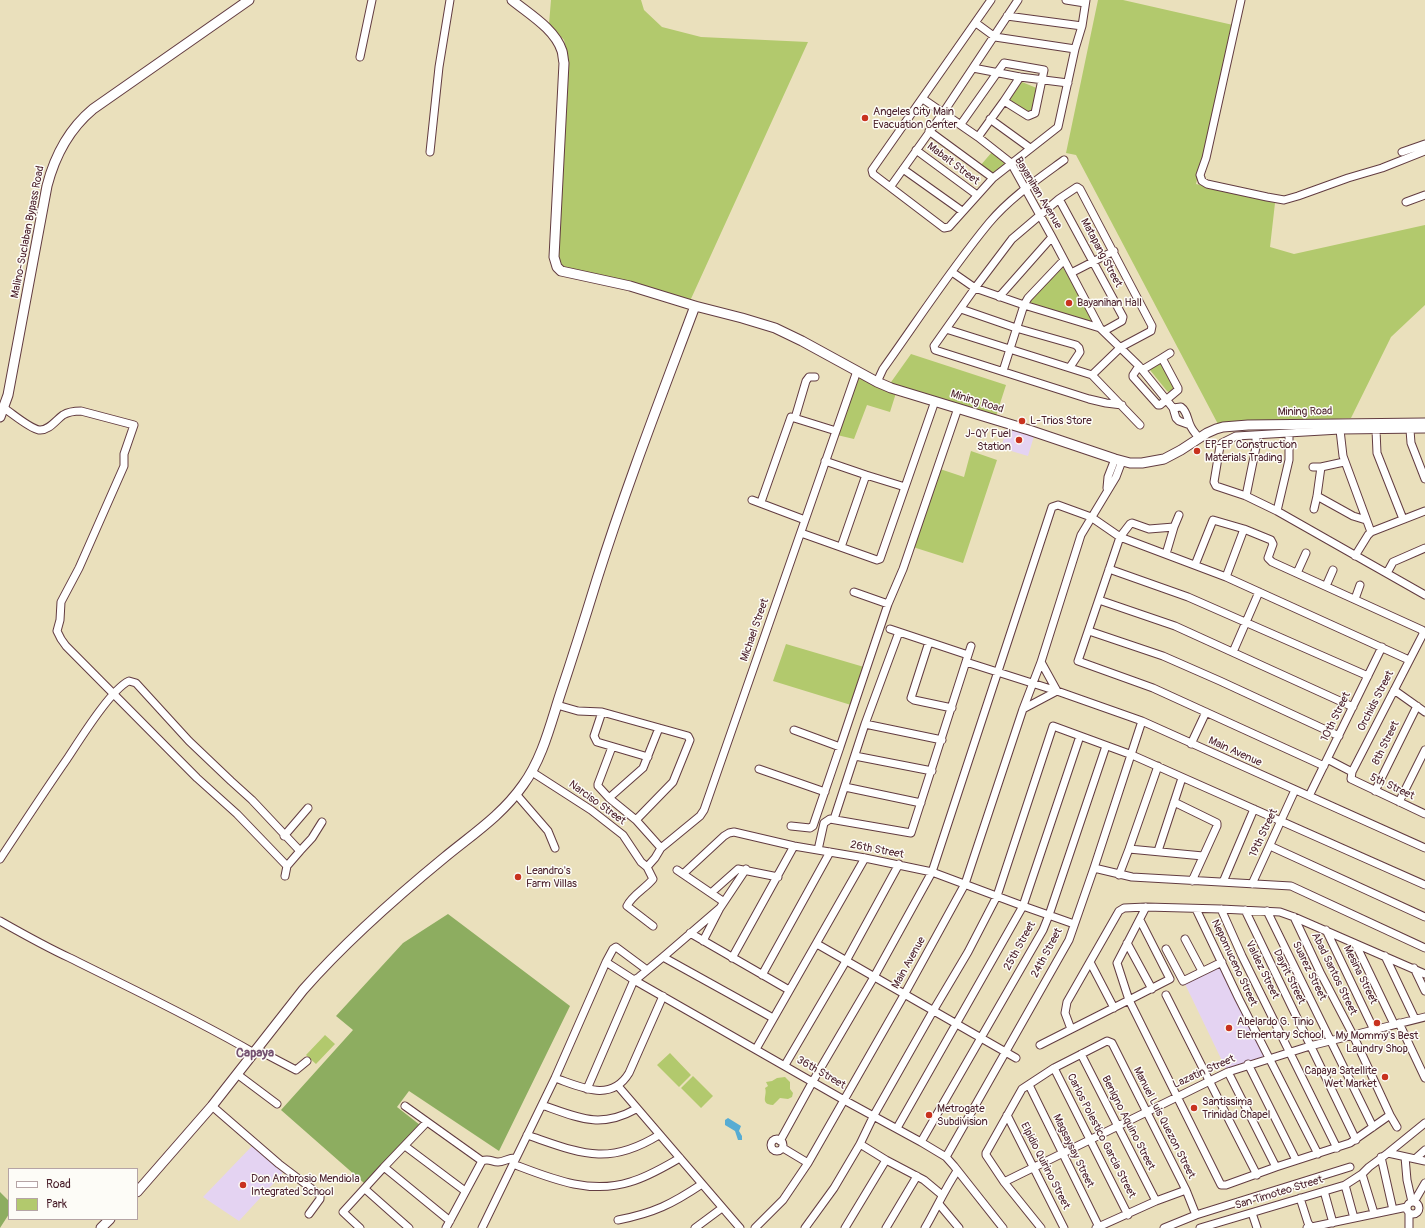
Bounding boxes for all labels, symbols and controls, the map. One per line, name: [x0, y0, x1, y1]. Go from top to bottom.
place label: Angeles City Main Evacuation Center: [873, 105, 957, 131]
marker: Angeles City Main Evacuation Center: [860, 113, 870, 123]
street label: Mabait Street: [924, 140, 982, 188]
street label: Bayanihan Avenue: [1011, 155, 1065, 231]
street label: Malino-Suclaban Bypass Road: [9, 165, 47, 299]
street label: Matapang Street: [1077, 216, 1125, 290]
place label: Bayanihan Hall: [1077, 296, 1142, 310]
marker: Bayanihan Hall: [1064, 298, 1074, 308]
street label: Mining Road: [949, 388, 1005, 416]
street label: Mining Road: [1278, 405, 1332, 419]
place label: L-Trios Store: [1030, 414, 1092, 428]
marker: L-Trios Store: [1017, 416, 1027, 426]
place label: J-QY Fuel Station: [965, 427, 1011, 453]
marker: J-QY Fuel Station: [1014, 435, 1024, 445]
place label: EP-EP Construction Materials Trading: [1205, 438, 1297, 464]
marker: EP-EP Construction Materials Trading: [1192, 446, 1202, 456]
street label: Michael Street: [738, 597, 772, 663]
street label: Orchids Street: [1355, 668, 1397, 734]
street label: 10th Street: [1318, 690, 1354, 744]
street label: 8th Street: [1370, 719, 1402, 767]
street label: Main Avenue: [1206, 734, 1264, 770]
street label: 5th Street: [1368, 771, 1416, 803]
street label: Narciso Street: [566, 778, 628, 828]
street label: 19th Street: [1247, 807, 1281, 859]
street label: 26th Street: [849, 838, 905, 862]
place label: Leandro's Farm Villas: [526, 864, 577, 890]
marker: Leandro's Farm Villas: [513, 872, 523, 882]
street label: Nepomuceno Street: [1208, 917, 1260, 1009]
street label: 25th Street: [1001, 919, 1039, 973]
street label: 24th Street: [1028, 926, 1066, 980]
street label: Abad Santos Street: [1308, 931, 1360, 1017]
street label: Main Avenue: [889, 935, 929, 991]
street label: Valdez Street: [1242, 939, 1282, 1001]
street label: Suarez Street: [1289, 939, 1329, 1003]
street label: Mesina Street: [1340, 943, 1380, 1007]
street label: Dayrit Street: [1270, 947, 1308, 1007]
place label: Abelardo G. Tinio Elementary School: [1237, 1015, 1324, 1041]
marker: My Mommy's Best Laundry Shop: [1372, 1018, 1382, 1028]
marker: Abelardo G. Tinio Elementary School: [1224, 1023, 1234, 1033]
place label: My Mommy's Best Laundry Shop: [1336, 1029, 1418, 1055]
district label: Capaya: [236, 1046, 274, 1062]
street label: Lazatin Street: [1171, 1052, 1237, 1092]
street label: 36th Street: [794, 1054, 848, 1092]
place label: Capaya Satellite Wet Market: [1304, 1064, 1377, 1090]
street label: Manuel Luis Quezon Street: [1130, 1065, 1198, 1181]
street label: Carlos Polestico Garcia Street: [1064, 1071, 1138, 1201]
marker: Capaya Satellite Wet Market: [1380, 1072, 1390, 1082]
street label: Benigno Aquino Street: [1098, 1074, 1158, 1172]
place label: Santissima Trinidad Chapel: [1202, 1095, 1270, 1121]
place label: Metrogate Subdivision: [937, 1102, 988, 1128]
marker: Santissima Trinidad Chapel: [1189, 1103, 1199, 1113]
marker: Metrogate Subdivision: [924, 1110, 934, 1120]
street label: Magsaysay Street: [1049, 1112, 1097, 1190]
street label: Elpidio Quirino Street: [1017, 1120, 1073, 1212]
legend: [8, 1168, 138, 1220]
place label: Don Ambrosio Mendiola Integrated School: [251, 1172, 360, 1198]
street label: San Timoteo Street: [1233, 1173, 1325, 1213]
text: Road: [46, 1177, 71, 1192]
marker: Don Ambrosio Mendiola Integrated School: [238, 1180, 248, 1190]
text: Park: [46, 1197, 67, 1212]

